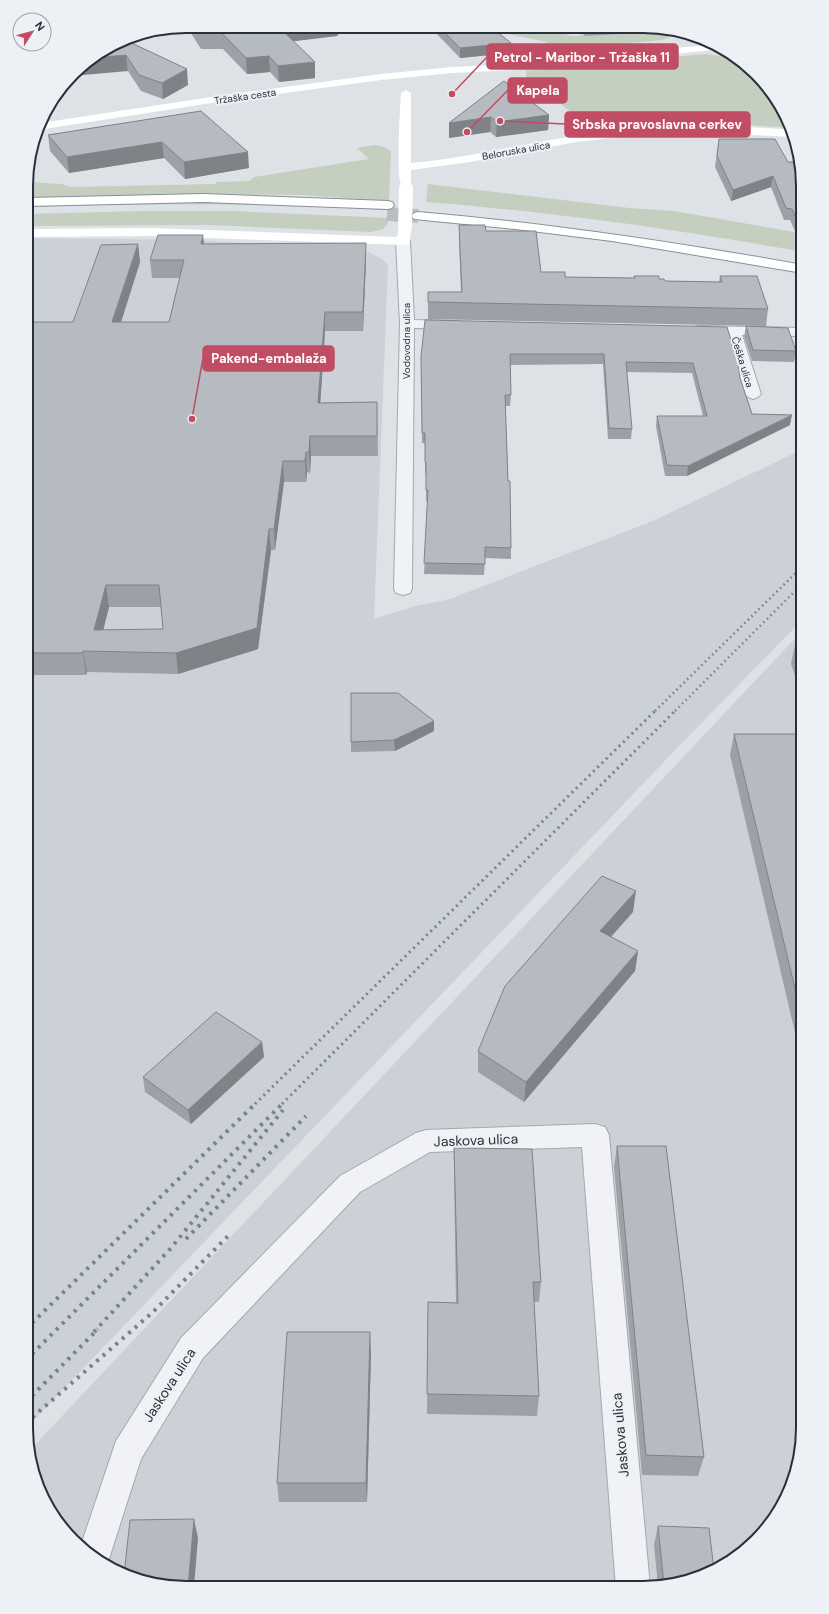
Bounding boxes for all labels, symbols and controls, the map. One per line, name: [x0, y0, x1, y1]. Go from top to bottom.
north arrow: [12, 12, 52, 52]
text: N: [32, 19, 48, 33]
callout: Petrol - Maribor - Tržaška 11: [487, 44, 678, 69]
text: Petrol - Maribor - Tržaška 11: [494, 49, 670, 66]
callout: Kapela: [508, 78, 567, 103]
text: Kapela: [516, 82, 560, 99]
street label: Tržaška cesta: [213, 86, 277, 107]
callout: Srbska pravoslavna cerkev: [565, 112, 750, 137]
text: Srbska pravoslavna cerkev: [572, 116, 742, 133]
street label: Beloruska ulica: [481, 138, 551, 163]
street label: Vodovodna ulica: [400, 303, 413, 379]
street label: Češka ulica: [729, 335, 756, 389]
callout: Pakend-embalaža: [203, 346, 334, 371]
text: Pakend-embalaža: [211, 350, 327, 367]
street label: Jaskova ulica: [433, 1130, 519, 1150]
street label: Jaskova ulica: [138, 1345, 200, 1425]
street label: Jaskova ulica: [607, 1392, 633, 1478]

